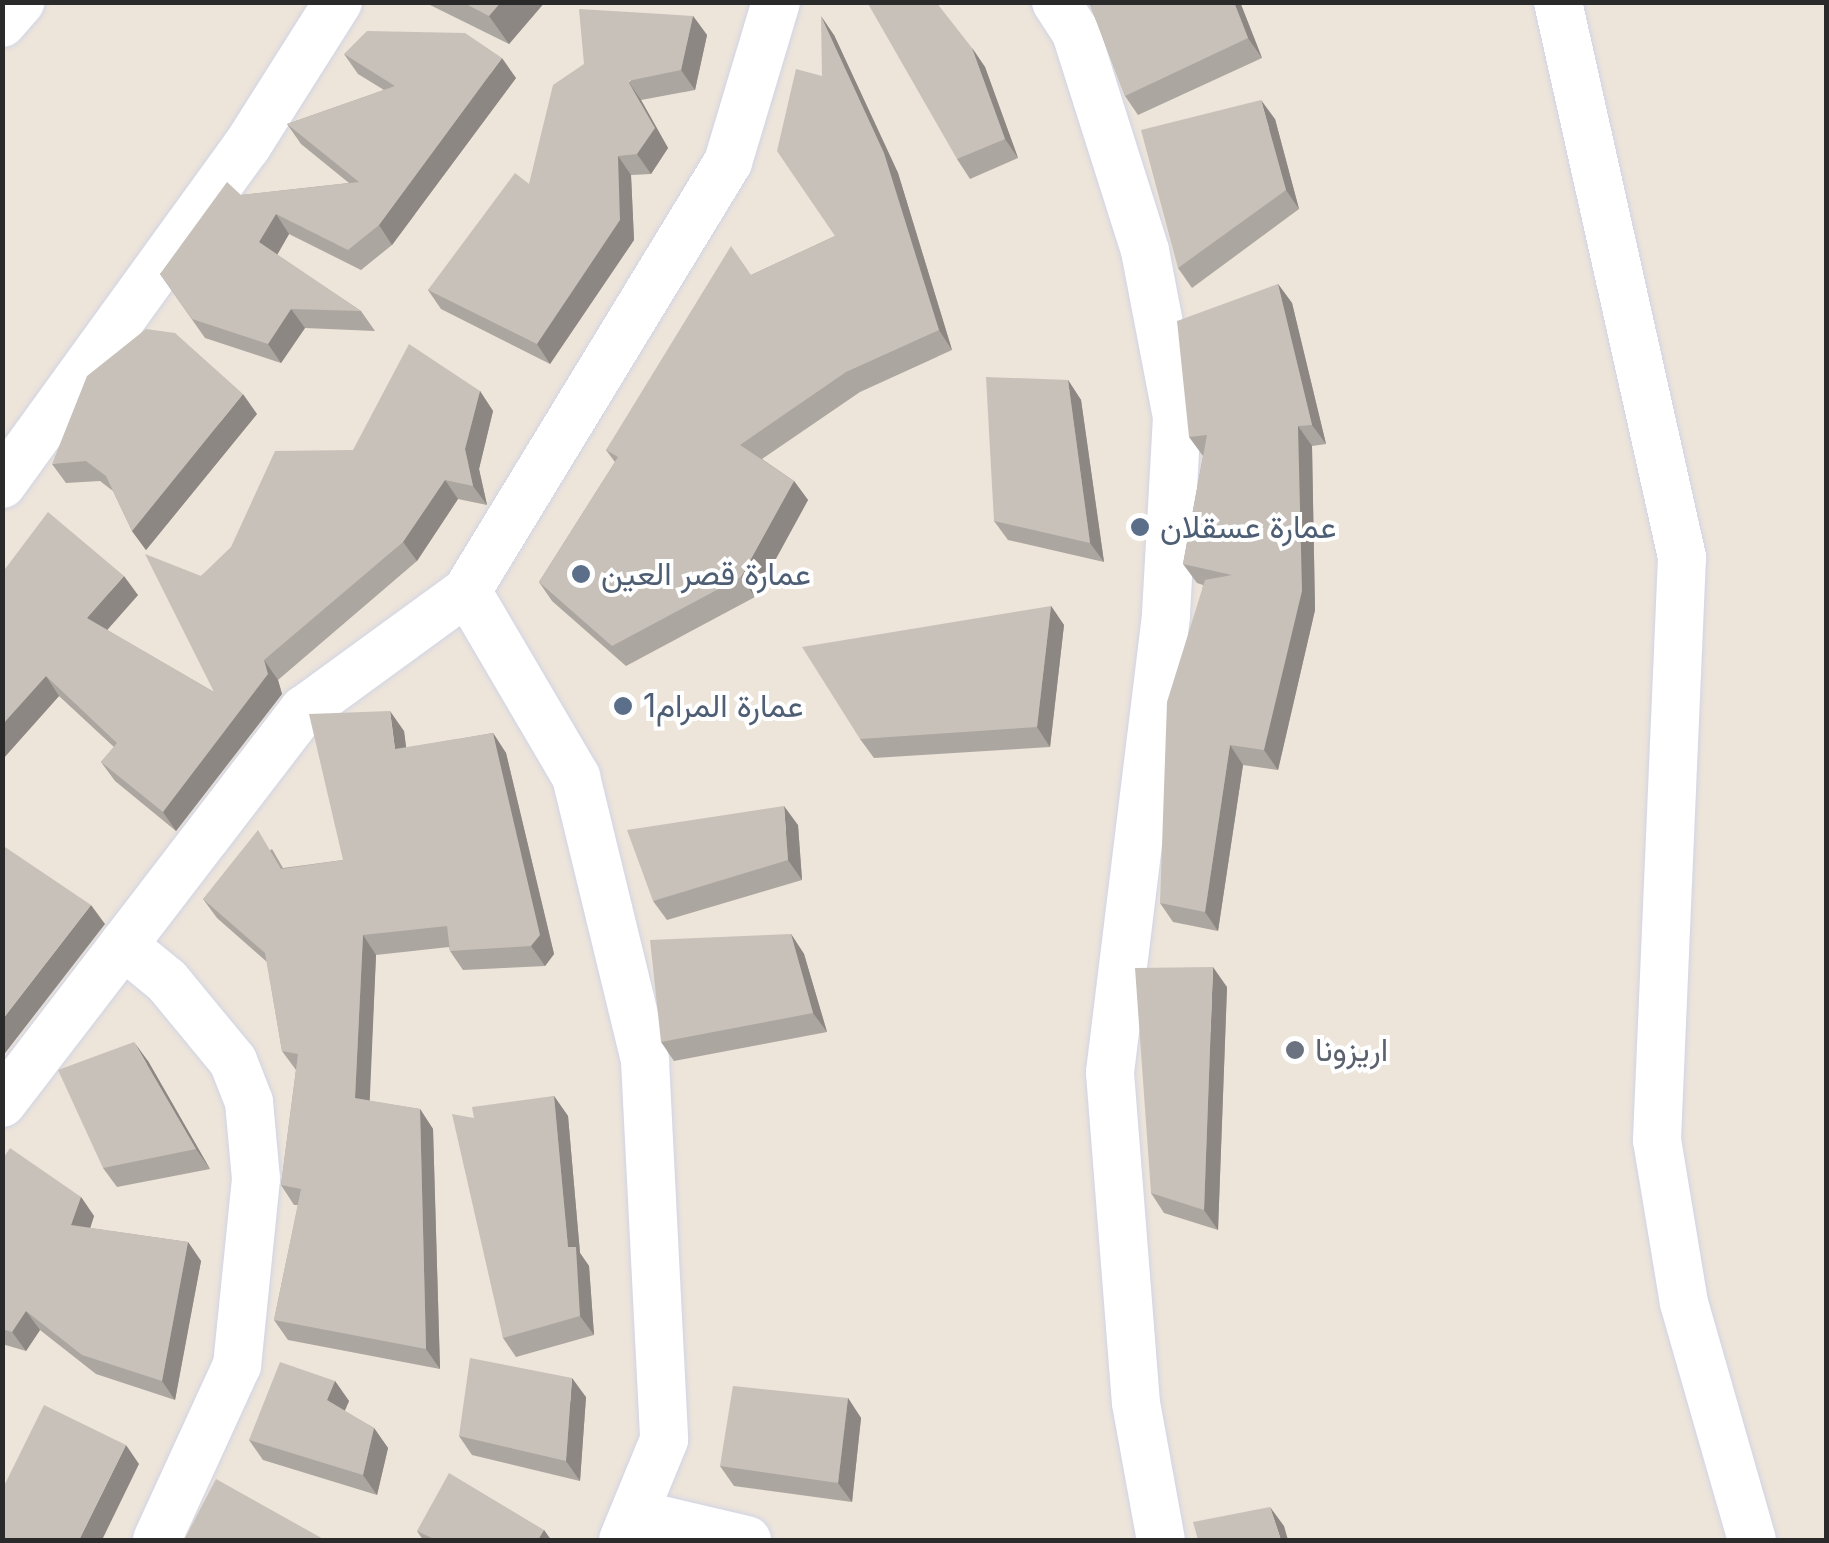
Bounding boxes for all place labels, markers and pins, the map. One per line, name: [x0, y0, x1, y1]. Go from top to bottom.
place label: عمارة عسقلان: [1160, 508, 1336, 546]
marker: عمارة عسقلان: [1129, 516, 1151, 538]
place label: عمارة قصر العين: [601, 555, 811, 593]
marker: عمارة قصر العين: [570, 563, 592, 585]
place label: عمارة المرام1: [643, 687, 803, 725]
marker: عمارة المرام1: [612, 695, 634, 717]
place label: اريزونا: [1315, 1031, 1388, 1069]
marker: اريزونا: [1284, 1039, 1306, 1061]

